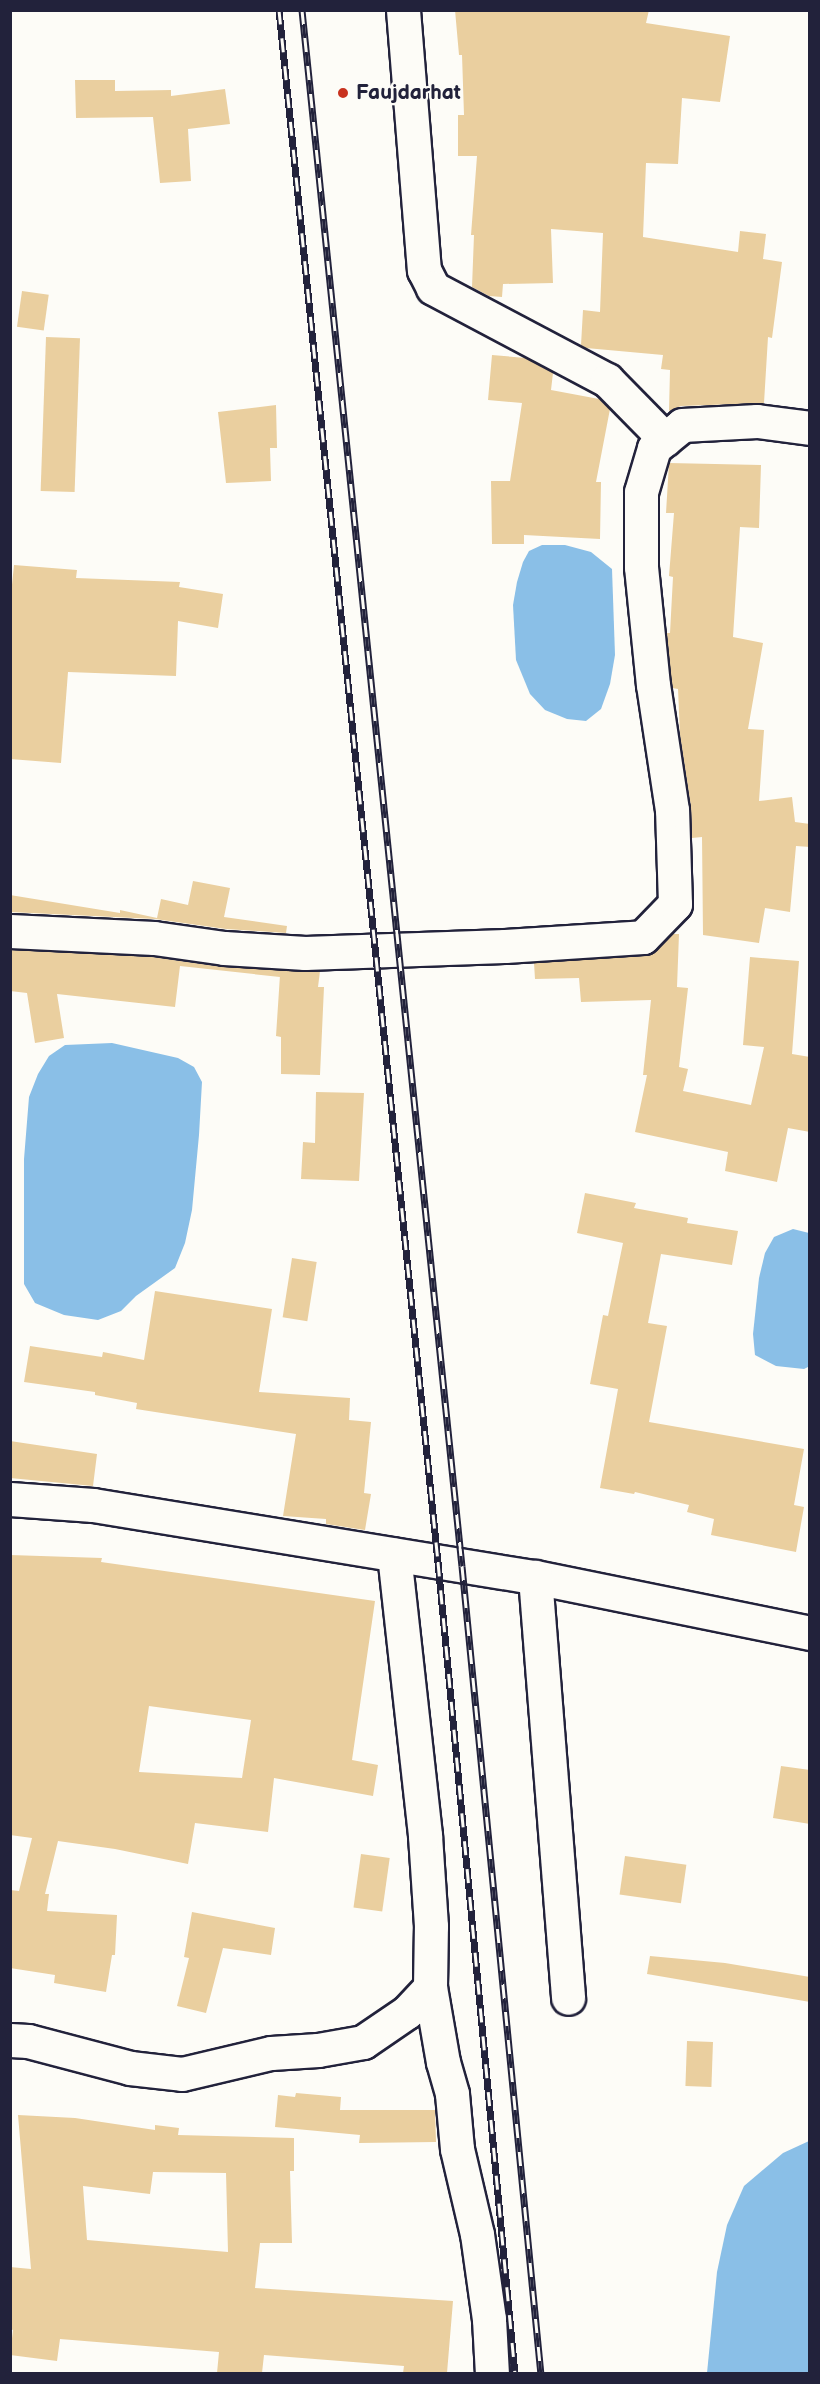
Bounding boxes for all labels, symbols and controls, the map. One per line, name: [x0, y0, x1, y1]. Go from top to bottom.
place label: Faujdarhat: [356, 80, 461, 106]
marker: Faujdarhat: [334, 84, 352, 102]

